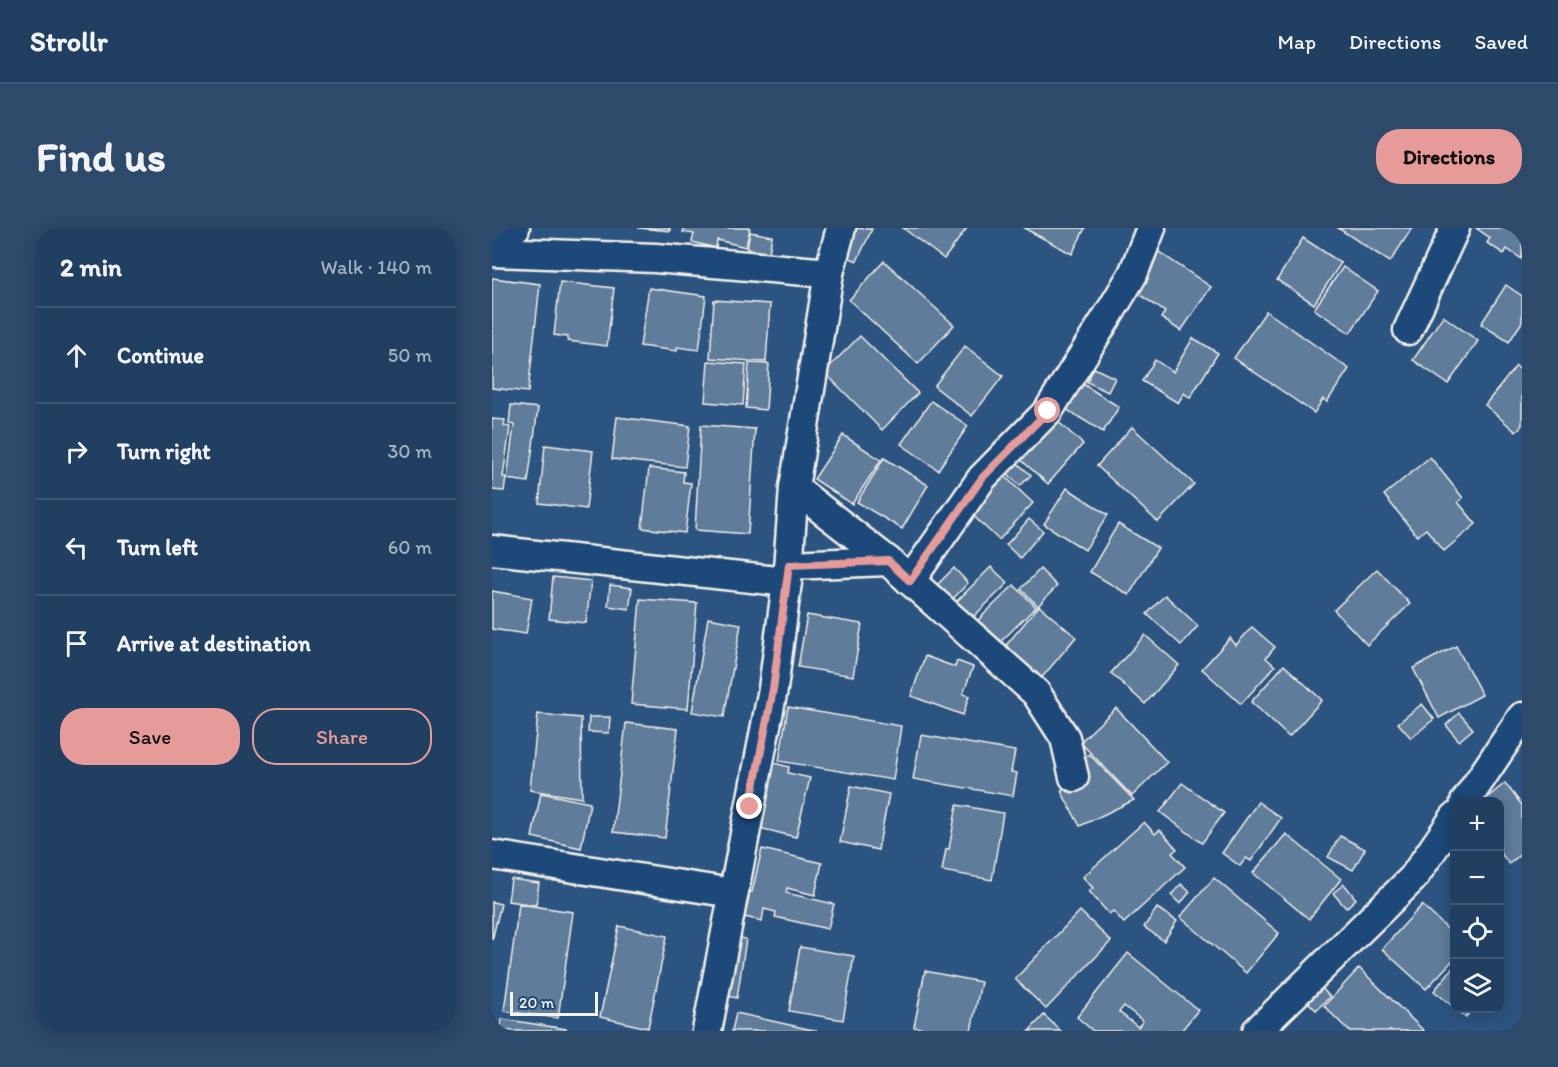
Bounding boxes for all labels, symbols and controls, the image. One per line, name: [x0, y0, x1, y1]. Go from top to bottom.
text: Strollr: [30, 24, 108, 58]
text: Map: [1278, 29, 1316, 54]
text: Directions: [1349, 29, 1441, 54]
text: Saved: [1474, 29, 1528, 54]
button: Directions: [1376, 129, 1522, 184]
text: Find us: [36, 131, 166, 182]
text: 2 min: [60, 251, 122, 283]
text: Walk · 140 m: [321, 255, 432, 279]
icon: ahead: [60, 339, 93, 372]
text: Continue: [117, 342, 204, 369]
text: 50 m: [388, 343, 432, 367]
route start: [1034, 397, 1060, 423]
icon: right: [60, 435, 93, 468]
text: Turn right: [117, 438, 211, 465]
text: 30 m: [387, 439, 432, 463]
icon: left: [60, 531, 93, 564]
text: Turn left: [117, 534, 198, 561]
text: 60 m: [388, 535, 432, 559]
icon: arrive: [60, 627, 93, 660]
text: Arrive at destination: [117, 630, 311, 657]
button: Save: [60, 708, 240, 765]
button: Share: [252, 708, 432, 765]
route end: [736, 793, 762, 819]
map controls: [1450, 797, 1504, 1013]
button: +: [1450, 797, 1504, 851]
button: −: [1450, 851, 1504, 905]
button: locate: [1450, 905, 1504, 959]
button: layers: [1450, 959, 1504, 1013]
scale bar: [510, 989, 598, 1016]
text: 20 m: [519, 993, 554, 1012]

